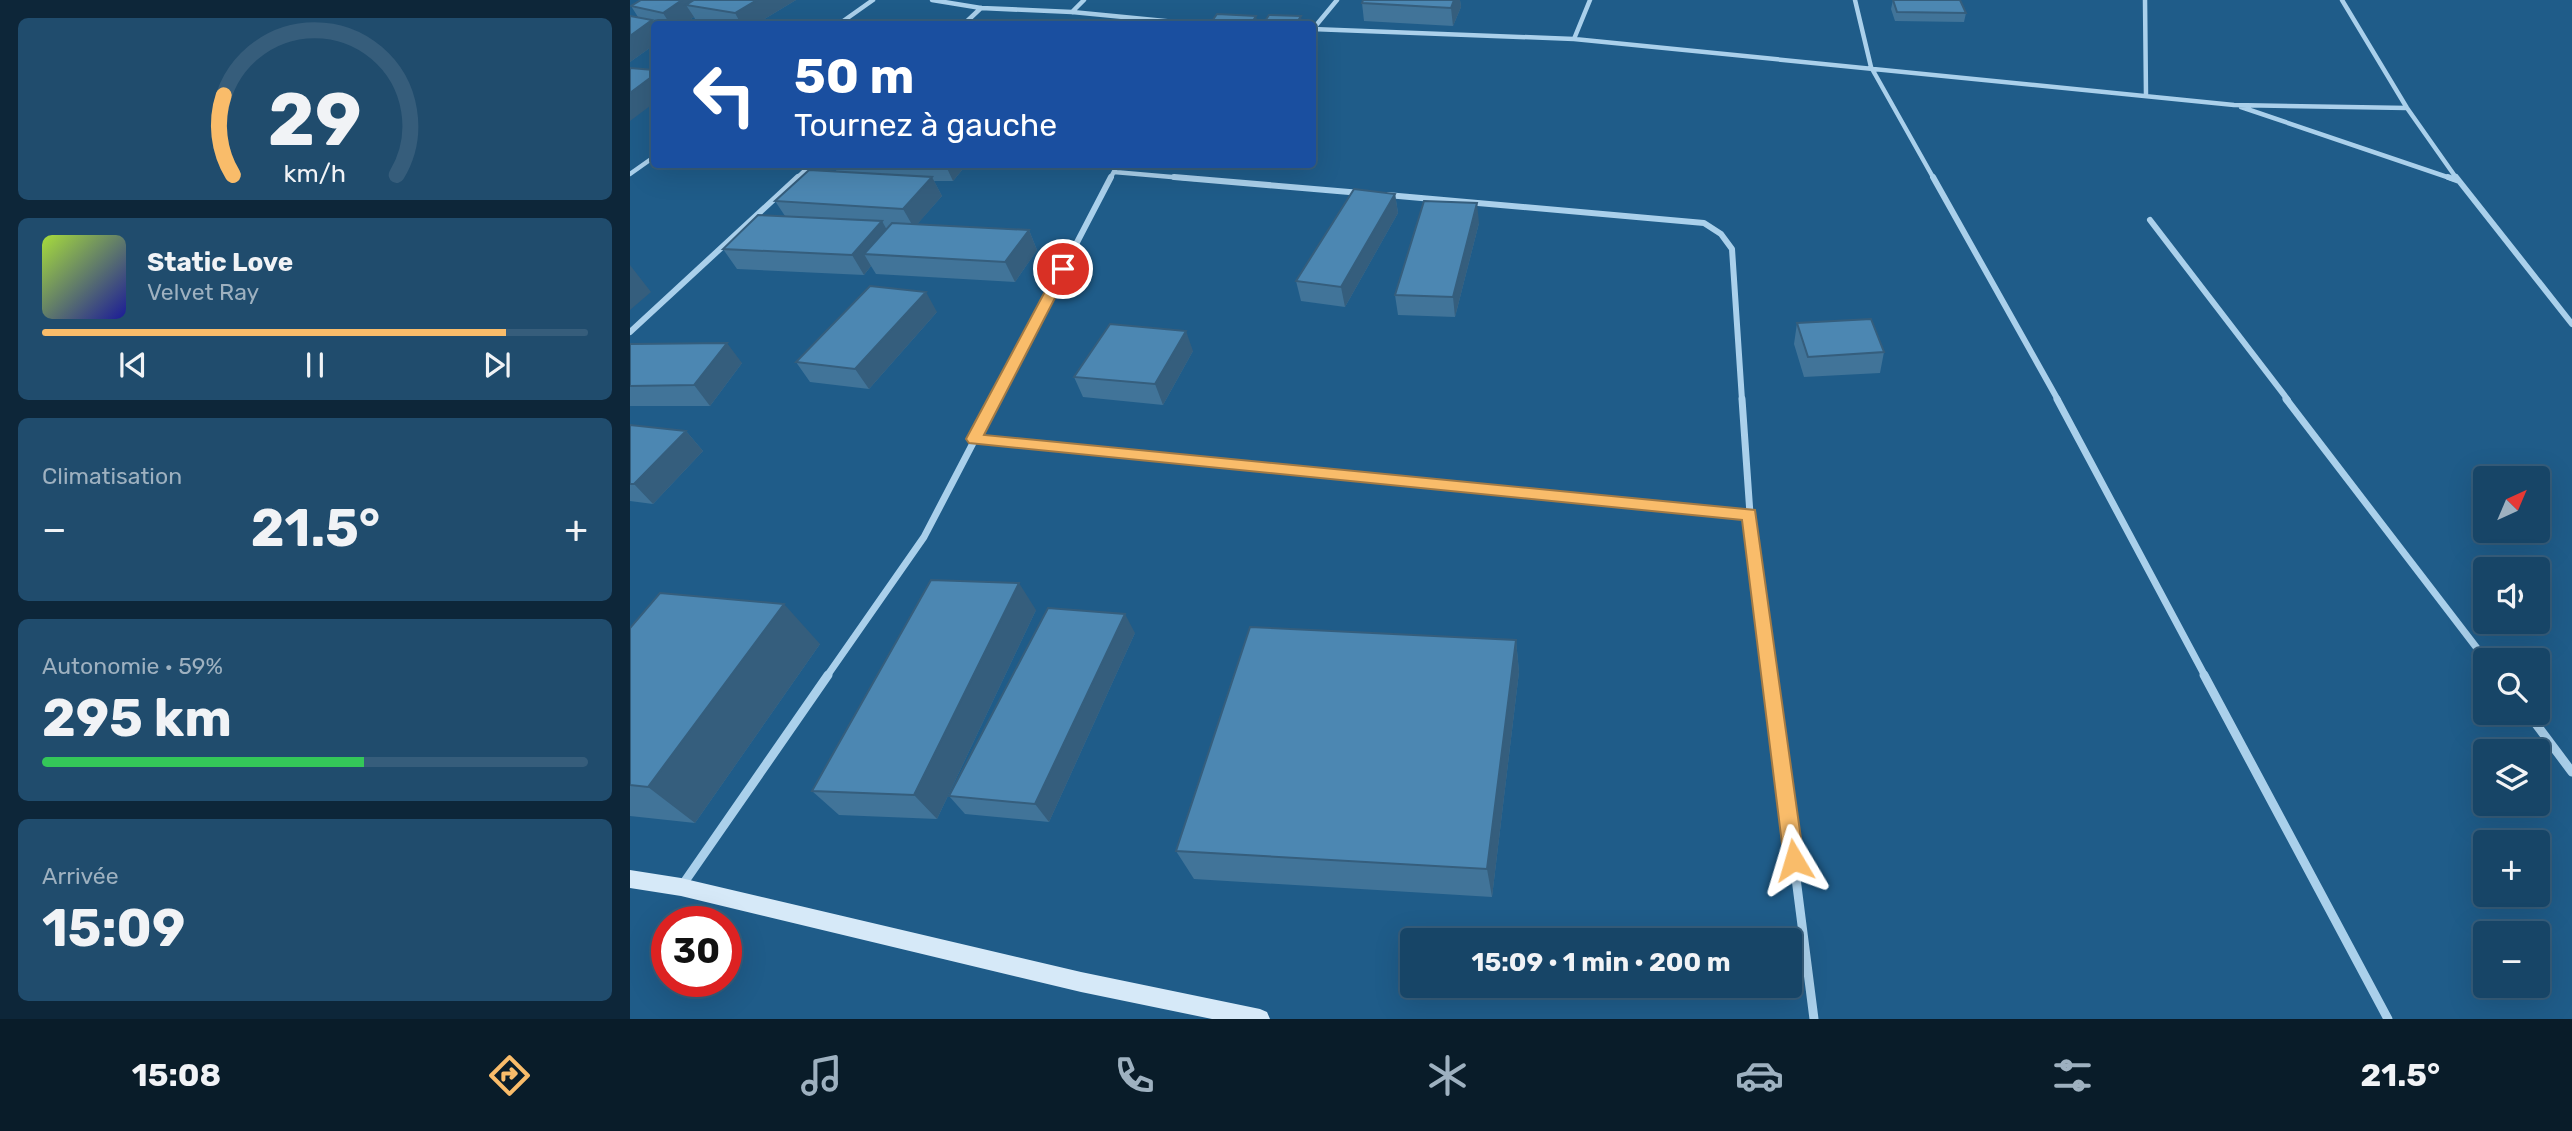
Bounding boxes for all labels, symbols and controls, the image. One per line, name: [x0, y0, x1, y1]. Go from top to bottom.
text: 50 m: [794, 47, 914, 105]
icon: left: [679, 49, 770, 140]
text: 29: [268, 77, 362, 163]
text: Tournez à gauche: [794, 106, 1057, 144]
text: km/h: [284, 159, 346, 188]
pin: [1033, 239, 1093, 299]
text: Static Love: [147, 247, 293, 278]
icon: arrive: [1044, 250, 1082, 288]
text: Velvet Ray: [147, 278, 259, 306]
icon: previous: [114, 346, 152, 384]
icon: pause: [296, 346, 334, 384]
icon: next: [478, 346, 516, 384]
text: Climatisation: [42, 462, 182, 490]
north arrow: [2473, 466, 2550, 542]
map controls: [2473, 466, 2550, 998]
text: 21.5°: [251, 497, 380, 559]
text: −: [42, 506, 67, 552]
text: +: [564, 506, 588, 552]
button: sound: [2473, 557, 2550, 634]
button: search: [2473, 648, 2550, 725]
text: Autonomie · 59%: [42, 652, 223, 680]
text: 295 km: [42, 687, 232, 749]
button: layers: [2473, 739, 2550, 816]
position arrow: [1757, 823, 1831, 897]
button: +: [2473, 830, 2550, 907]
text: Arrivée: [42, 862, 119, 890]
text: 15:09: [42, 897, 185, 959]
speed limit sign: 30: [651, 906, 742, 997]
button: −: [2473, 921, 2550, 998]
text: 15:09 · 1 min · 200 m: [1471, 947, 1731, 978]
icon: directions: [485, 1051, 534, 1100]
icon: music: [797, 1051, 846, 1100]
icon: phone: [1110, 1051, 1159, 1100]
icon: climate: [1423, 1051, 1472, 1100]
icon: car: [1735, 1051, 1784, 1100]
icon: filters: [2048, 1051, 2097, 1100]
text: 15:08: [132, 1056, 221, 1094]
text: 21.5°: [2361, 1056, 2440, 1094]

